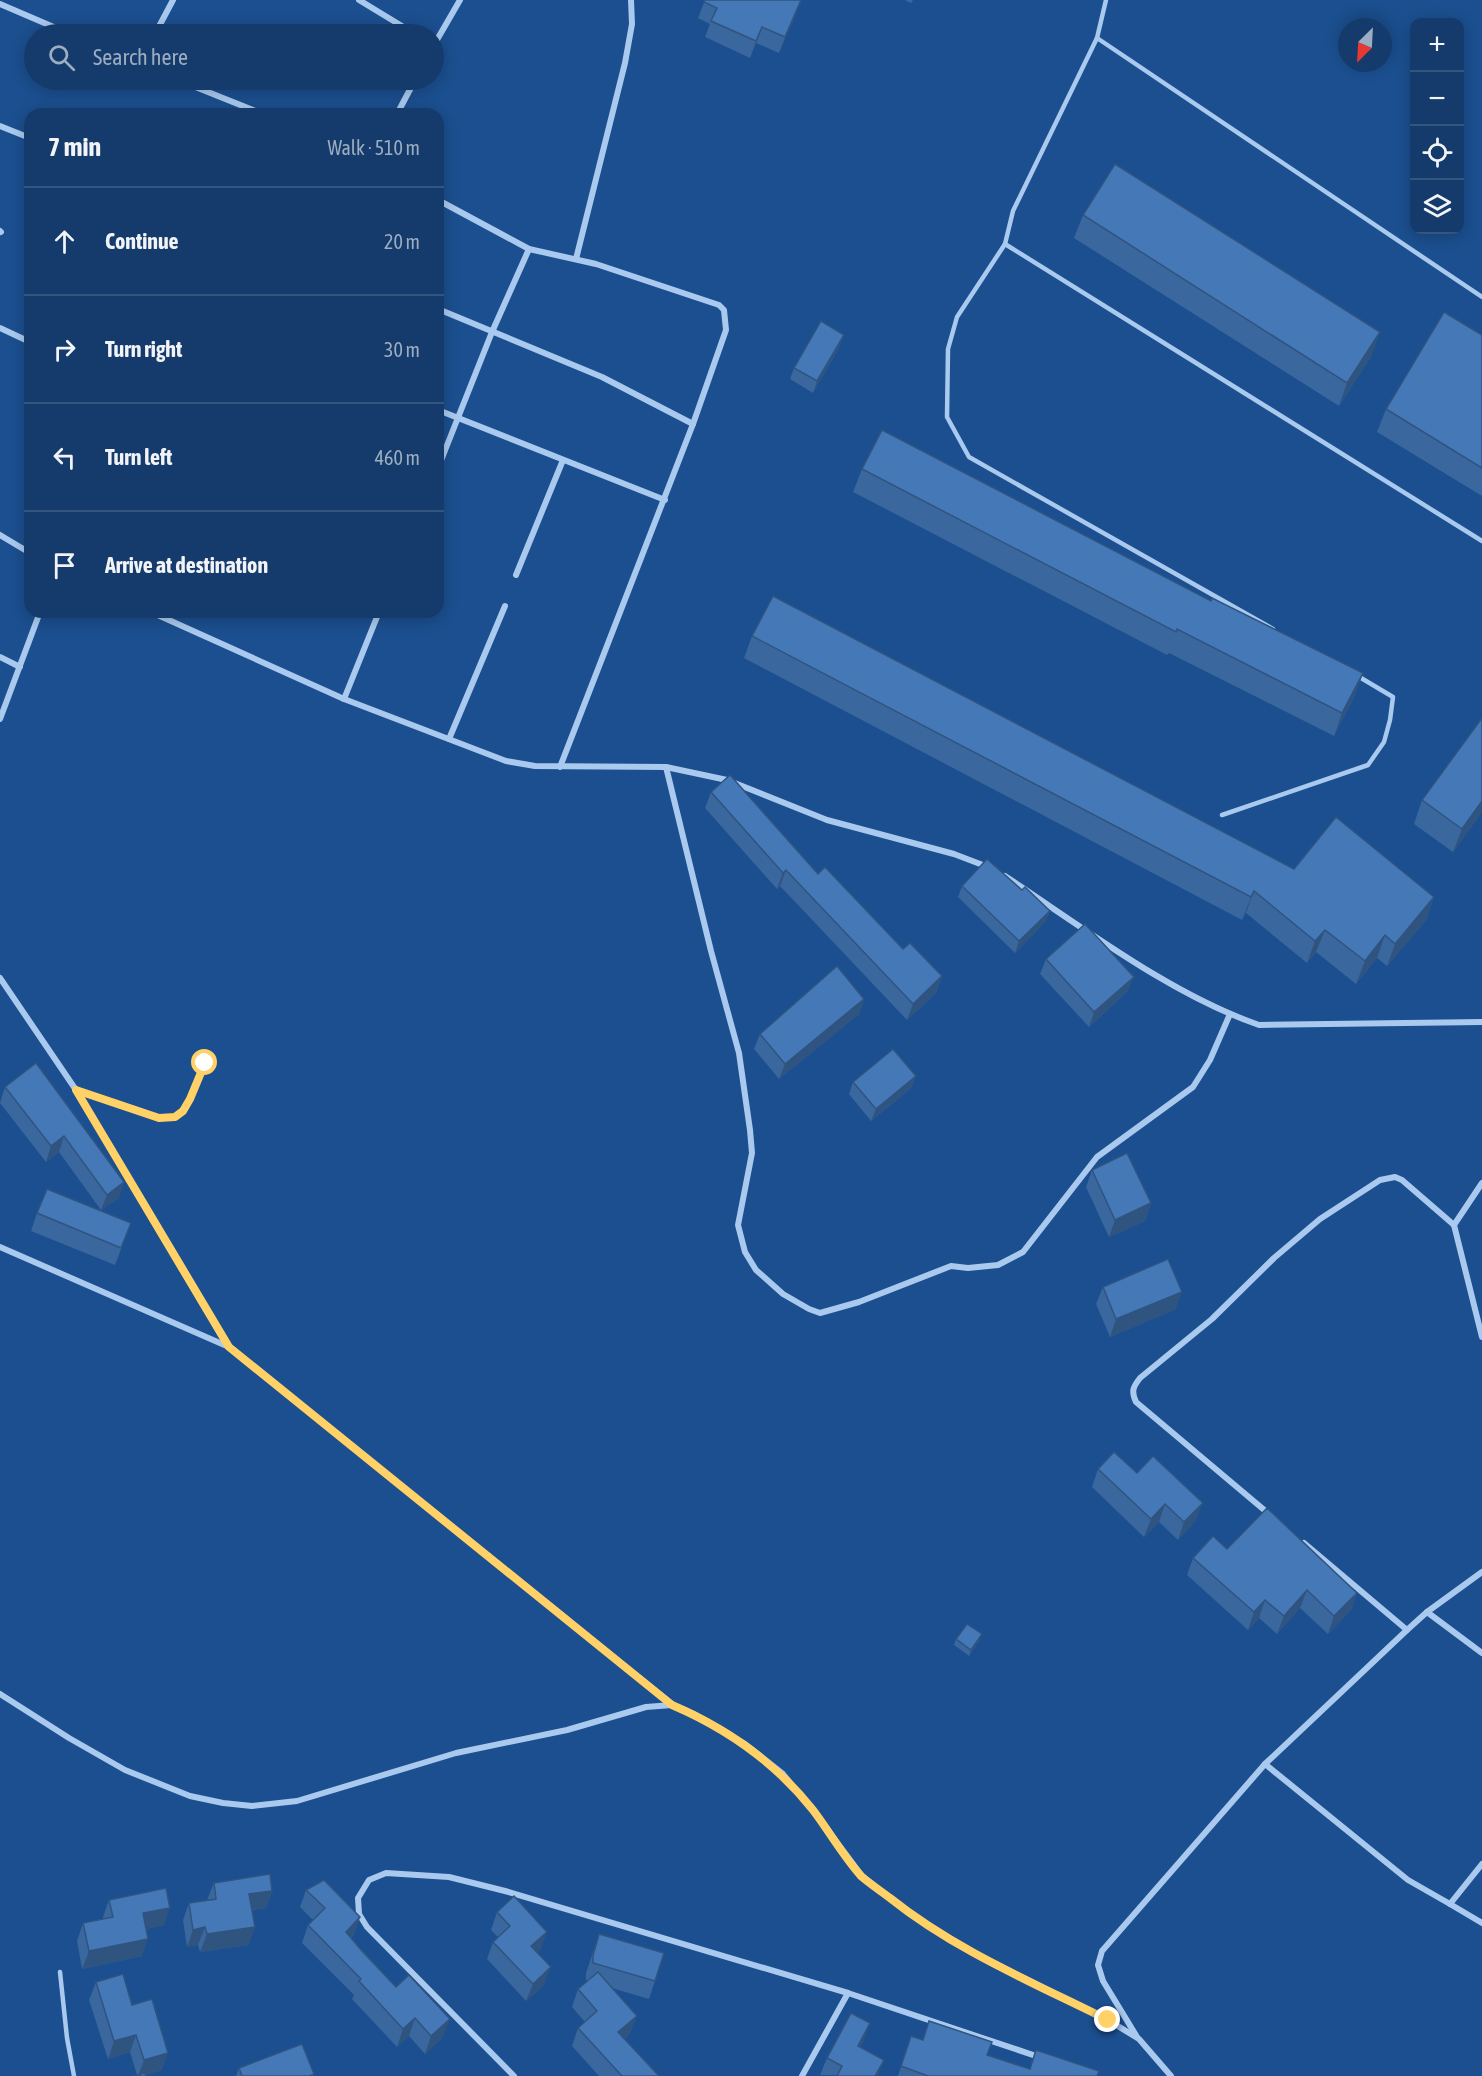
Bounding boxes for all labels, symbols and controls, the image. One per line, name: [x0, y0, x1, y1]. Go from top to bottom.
north arrow: [1338, 18, 1392, 72]
map controls: [1410, 18, 1464, 234]
button: +: [1410, 18, 1464, 72]
search box: [24, 24, 444, 90]
icon: search: [45, 41, 78, 74]
text: Search here: [93, 44, 188, 70]
button: −: [1410, 72, 1464, 126]
button: locate: [1410, 126, 1464, 180]
text: 7 min: [48, 132, 101, 162]
text: Walk · 510 m: [328, 136, 420, 159]
button: layers: [1410, 180, 1464, 234]
icon: ahead: [48, 225, 81, 258]
text: Continue: [105, 228, 179, 254]
text: 20 m: [384, 230, 420, 253]
icon: right: [48, 333, 81, 366]
text: Turn right: [105, 336, 182, 362]
text: 30 m: [384, 338, 420, 361]
icon: left: [48, 441, 81, 474]
text: Turn left: [105, 444, 172, 470]
text: 460 m: [375, 446, 420, 469]
icon: arrive: [48, 549, 81, 582]
text: Arrive at destination: [105, 552, 268, 578]
route start: [191, 1049, 217, 1075]
route end: [1094, 2006, 1120, 2032]

